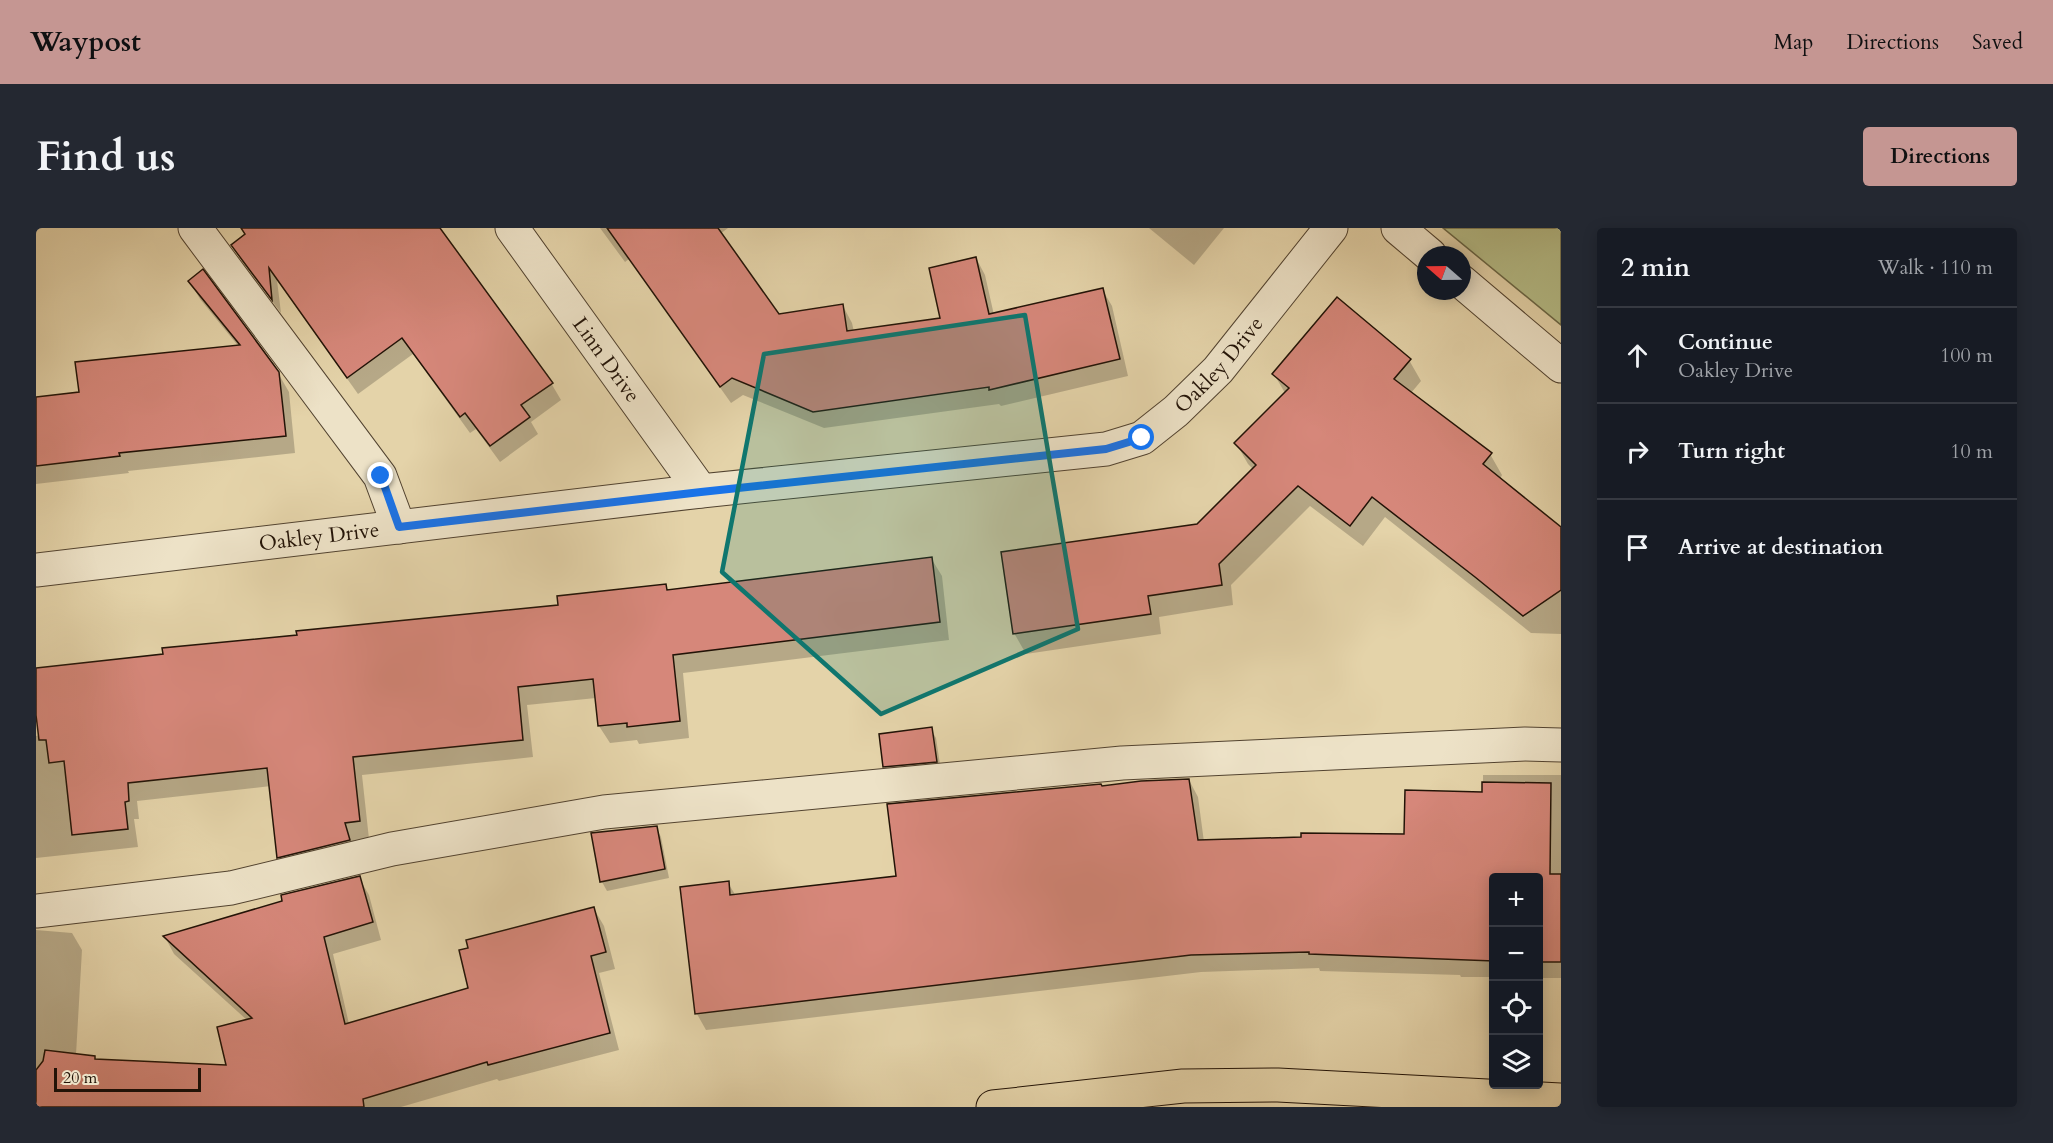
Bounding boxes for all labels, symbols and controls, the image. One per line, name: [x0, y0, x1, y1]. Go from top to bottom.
text: Waypost: [30, 23, 141, 61]
text: Map: [1773, 28, 1813, 57]
text: Directions: [1846, 28, 1939, 57]
text: Saved: [1972, 28, 2023, 57]
button: Directions: [1863, 127, 2017, 186]
text: Find us: [36, 128, 176, 185]
north arrow: [1417, 246, 1471, 300]
text: 2 min: [1621, 250, 1690, 285]
text: Walk · 110 m: [1878, 254, 1993, 281]
street label: Linn Drive: [565, 311, 647, 408]
street label: Oakley Drive: [1168, 311, 1270, 420]
text: Continue: [1678, 327, 1773, 357]
icon: ahead: [1621, 339, 1654, 372]
text: 100 m: [1940, 342, 1993, 369]
text: Oakley Drive: [1678, 357, 1793, 384]
route start: [1128, 424, 1154, 450]
icon: right: [1621, 435, 1654, 468]
text: Turn right: [1678, 436, 1785, 466]
text: 10 m: [1950, 438, 1993, 465]
route end: [367, 462, 393, 488]
street label: Oakley Drive: [257, 515, 381, 558]
icon: arrive: [1621, 531, 1654, 564]
text: Arrive at destination: [1678, 532, 1883, 562]
map controls: [1489, 873, 1543, 1089]
button: +: [1489, 873, 1543, 927]
button: −: [1489, 927, 1543, 981]
button: locate: [1489, 981, 1543, 1035]
button: layers: [1489, 1035, 1543, 1089]
scale bar: [54, 1065, 201, 1092]
text: 20 m: [63, 1067, 97, 1089]

